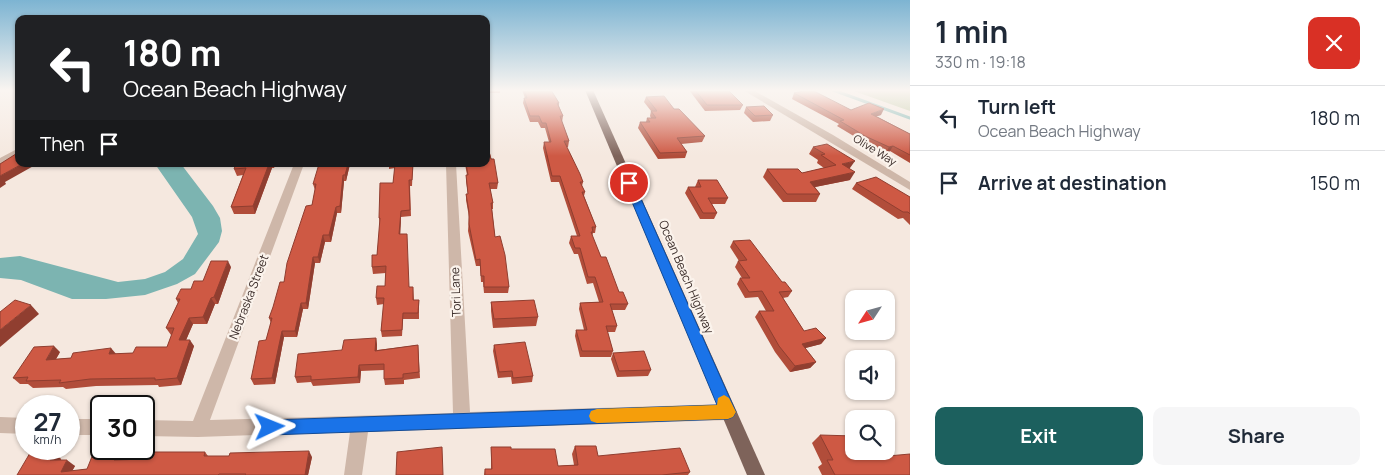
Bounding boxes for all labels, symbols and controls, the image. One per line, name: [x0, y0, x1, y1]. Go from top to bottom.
text: 1 min: [935, 11, 1008, 52]
button: close: [1308, 17, 1360, 69]
text: 180 m: [123, 29, 221, 77]
icon: left: [40, 35, 105, 100]
text: 330 m · 19:18: [935, 51, 1026, 73]
text: Ocean Beach Highway: [123, 74, 347, 104]
text: Turn left: [978, 94, 1056, 120]
icon: left: [935, 104, 963, 132]
text: 180 m: [1310, 105, 1360, 131]
text: Ocean Beach Highway: [978, 120, 1141, 142]
icon: arrive: [95, 130, 123, 158]
street label: Olive Way: [851, 130, 900, 169]
text: Then: [40, 131, 85, 157]
pin: [608, 162, 650, 204]
icon: arrive: [615, 169, 643, 197]
icon: arrive: [935, 169, 963, 197]
text: Arrive at destination: [978, 170, 1167, 196]
text: 150 m: [1310, 170, 1360, 196]
street label: Ocean Beach Highway: [655, 217, 718, 337]
street label: Nebraska Street: [225, 252, 273, 342]
street label: Tori Lane: [446, 267, 465, 317]
north arrow: [845, 290, 895, 340]
map controls: [845, 290, 895, 460]
button: sound: [845, 350, 895, 400]
speed limit sign: 30: [90, 395, 155, 460]
position arrow: [243, 400, 295, 452]
text: 27: [33, 404, 62, 439]
button: Exit: [935, 407, 1143, 465]
button: Share: [1153, 407, 1360, 465]
button: search: [845, 410, 895, 460]
text: km/h: [34, 431, 61, 448]

